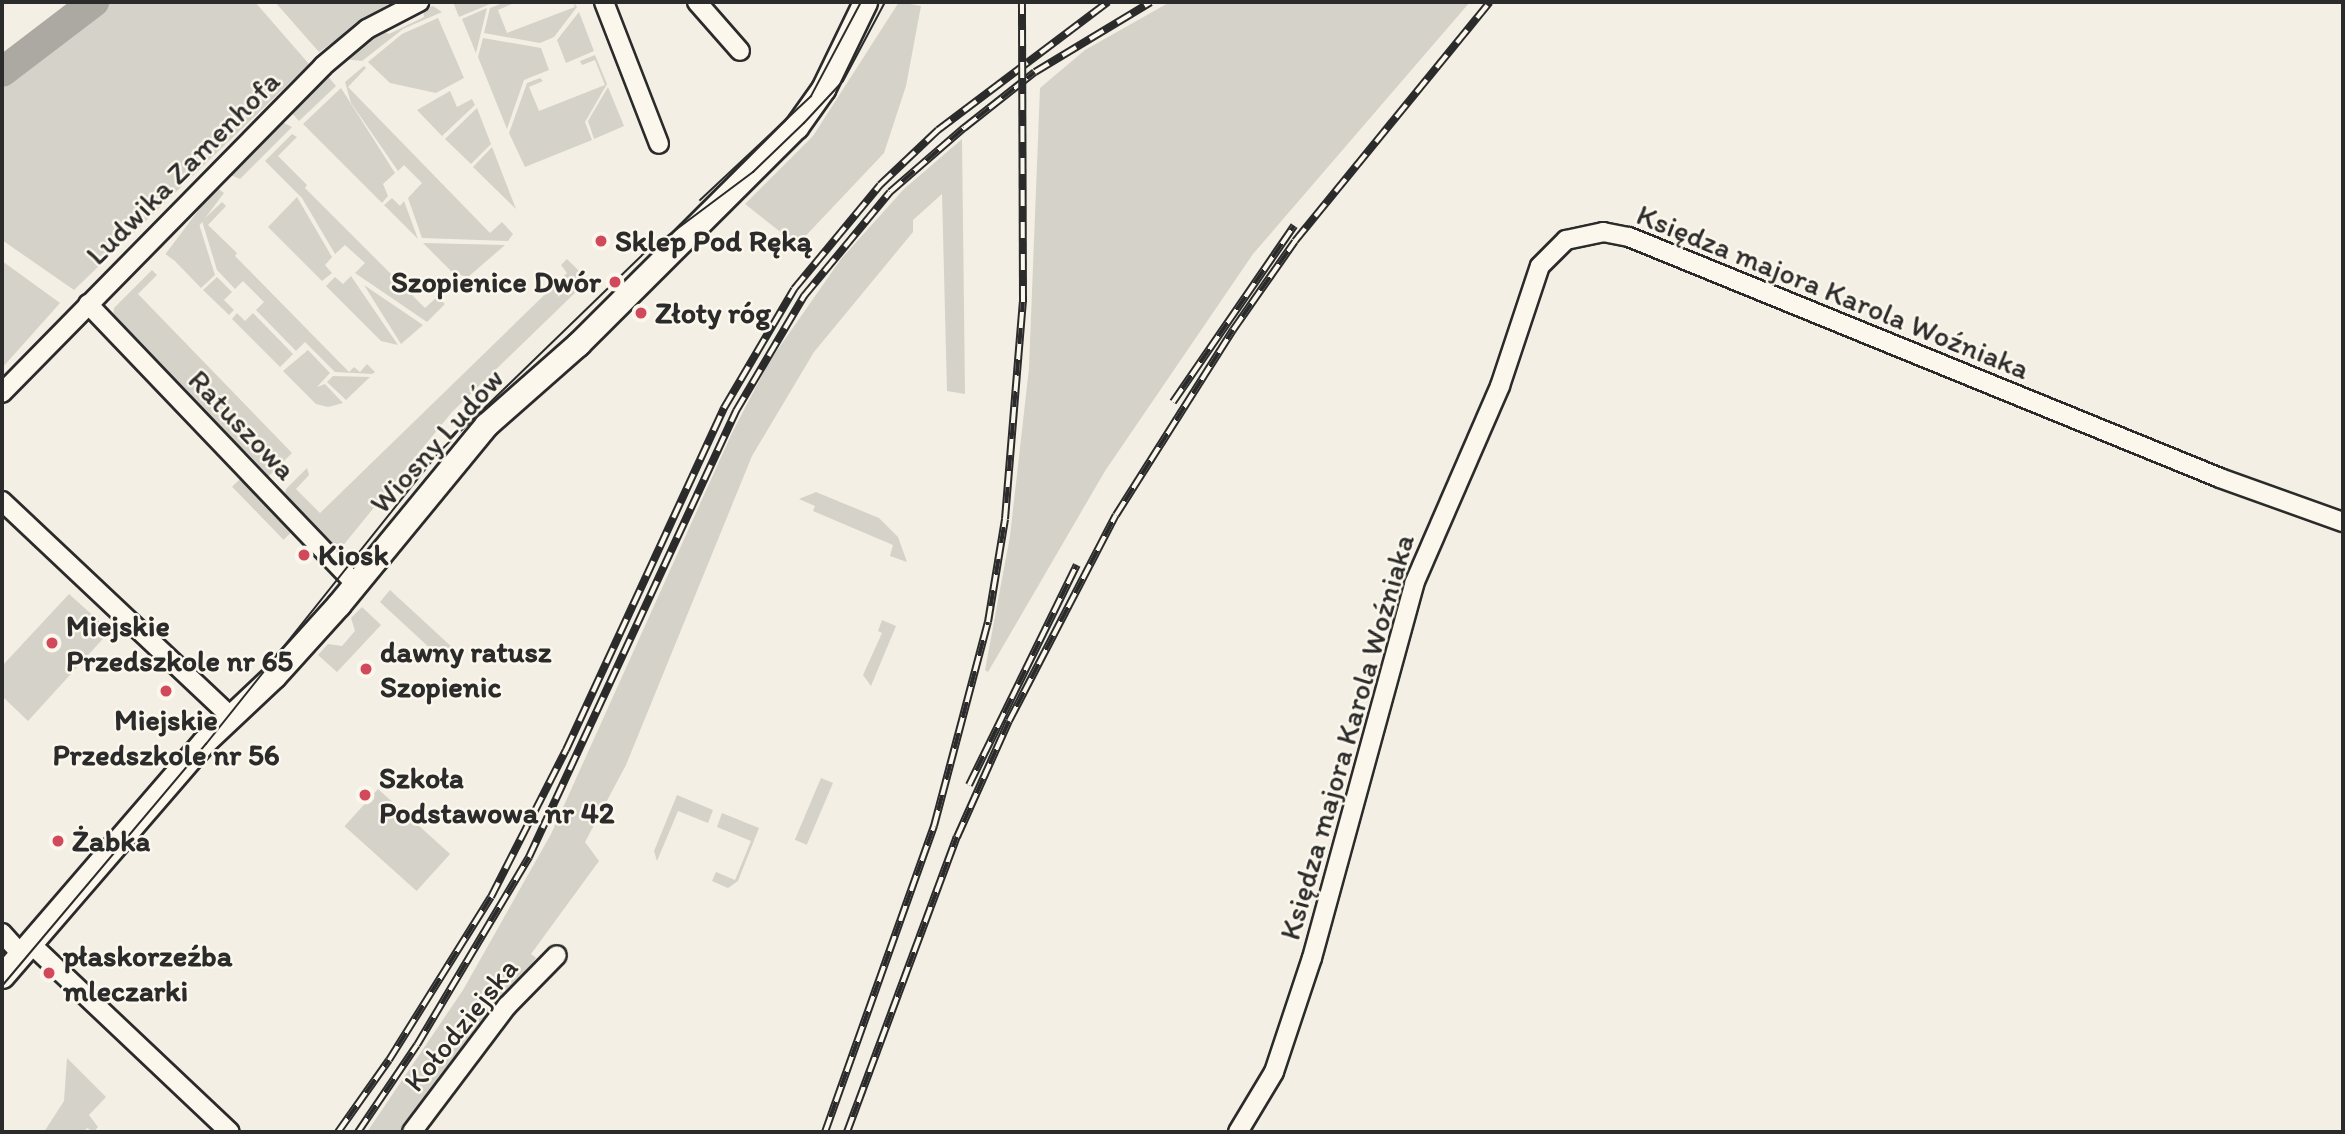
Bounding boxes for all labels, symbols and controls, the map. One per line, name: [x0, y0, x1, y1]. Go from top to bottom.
street label: Ludwika Zamenhofa: [78, 63, 288, 273]
street label: Księdza majora Karola Woźniaka: [1631, 196, 2035, 388]
place label: Sklep Pod Ręką: [615, 223, 811, 259]
marker: Sklep Pod Ręką: [593, 233, 609, 249]
place label: Szopienice Dwór: [391, 264, 601, 300]
marker: Szopienice Dwór: [607, 274, 623, 290]
place label: Złoty róg: [655, 295, 770, 331]
marker: Złoty róg: [633, 305, 649, 321]
street label: Wiosny Ludów: [363, 361, 511, 521]
street label: Ratuszowa: [181, 362, 303, 488]
street label: Księdza majora Karola Woźniaka: [1272, 530, 1422, 944]
place label: Kiosk: [318, 537, 389, 573]
marker: Kiosk: [296, 547, 312, 563]
place label: Miejskie Przedszkole nr 65: [66, 608, 293, 678]
place label: dawny ratusz Szopienic: [380, 634, 553, 704]
marker: Miejskie Przedszkole nr 65: [44, 635, 60, 651]
marker: dawny ratusz Szopienic: [358, 661, 374, 677]
marker: Miejskie Przedszkole nr 56: [158, 683, 174, 699]
place label: Miejskie Przedszkole nr 56: [52, 702, 280, 772]
place label: Szkoła Podstawowa nr 42: [379, 760, 614, 830]
marker: Szkoła Podstawowa nr 42: [357, 787, 373, 803]
place label: Żabka: [72, 823, 150, 859]
marker: Żabka: [50, 833, 66, 849]
place label: płaskorzeźba mleczarki: [63, 938, 232, 1009]
street label: Kołodziejska: [396, 951, 526, 1099]
marker: płaskorzeźba mleczarki: [41, 965, 57, 981]

